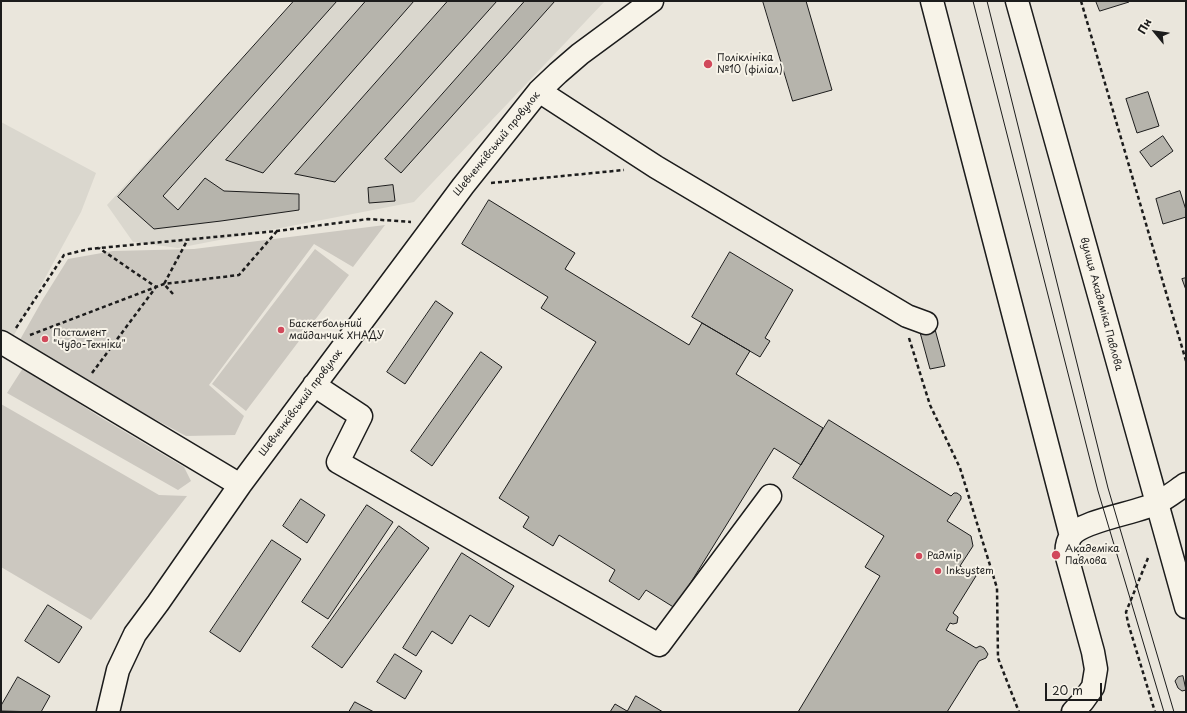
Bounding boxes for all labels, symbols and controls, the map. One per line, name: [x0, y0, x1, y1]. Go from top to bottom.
north arrow: [1135, 12, 1175, 52]
text: Пн: [1133, 15, 1155, 37]
place label: Поліклініка №10 (філіал): [717, 52, 783, 76]
marker: Поліклініка №10 (філіал): [702, 58, 714, 70]
street label: Шевченківський провулок: [451, 89, 543, 199]
street label: вулиця Академіка Павлова: [1077, 236, 1125, 372]
place label: Баскетбольний майданчик ХНАДУ: [289, 318, 384, 342]
marker: Баскетбольний майданчик ХНАДУ: [276, 325, 286, 335]
place label: Постамент "Чудо-Техніки": [53, 327, 126, 350]
marker: Постамент "Чудо-Техніки": [40, 334, 50, 344]
street label: Шевченківський провулок: [257, 347, 345, 459]
place label: Академіка Павлова: [1065, 543, 1119, 566]
marker: Академіка Павлова: [1050, 549, 1062, 561]
place label: Радмір: [927, 550, 962, 562]
marker: Радмір: [914, 551, 924, 561]
place label: Inksystem: [946, 565, 994, 577]
marker: Inksystem: [933, 566, 943, 576]
scale bar: [1047, 675, 1104, 701]
text: 20 m: [1052, 681, 1083, 699]

